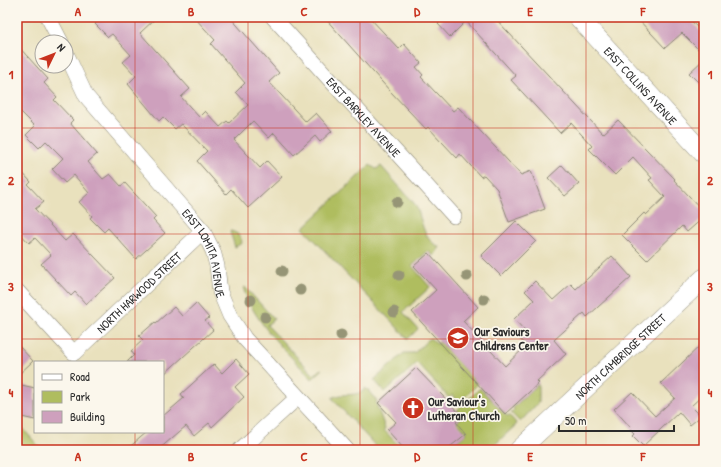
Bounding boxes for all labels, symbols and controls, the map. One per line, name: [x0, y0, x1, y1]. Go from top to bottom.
text: A: [75, 2, 82, 20]
text: B: [188, 2, 195, 20]
text: C: [300, 2, 308, 20]
text: D: [414, 2, 421, 20]
text: E: [527, 2, 533, 20]
text: F: [640, 2, 647, 20]
north arrow: [34, 34, 74, 74]
text: N: [54, 40, 69, 54]
street label: EAST COLLINS AVENUE: [601, 43, 682, 129]
text: 1: [9, 65, 14, 83]
text: 1: [708, 65, 713, 83]
street label: EAST BARKLEY AVENUE: [323, 73, 405, 161]
text: 2: [8, 171, 15, 189]
text: 2: [707, 171, 714, 189]
street label: EAST LOMITA AVENUE: [179, 205, 230, 301]
street label: NORTH HARWOOD STREET: [92, 247, 185, 337]
text: 3: [8, 277, 14, 295]
text: 3: [707, 277, 713, 295]
street label: NORTH CAMBRIDGE STREET: [571, 309, 670, 403]
place label: Our Saviours Childrens Center: [474, 323, 549, 354]
school or university icon: Our Saviours Childrens Center: [445, 325, 471, 351]
legend: [34, 361, 164, 433]
text: Road: [70, 368, 90, 385]
text: 4: [9, 383, 14, 401]
text: 4: [708, 383, 713, 401]
text: Park: [70, 388, 90, 405]
place label: Our Saviour's Lutheran Church: [428, 393, 500, 424]
church icon: Our Saviour's Lutheran Church: [400, 395, 426, 421]
scale bar: [559, 407, 674, 433]
text: Building: [70, 408, 105, 425]
text: 50 m: [565, 412, 586, 429]
text: A: [75, 447, 82, 465]
text: B: [188, 447, 195, 465]
text: C: [300, 447, 308, 465]
text: D: [414, 447, 421, 465]
text: E: [527, 447, 533, 465]
text: F: [640, 447, 647, 465]

